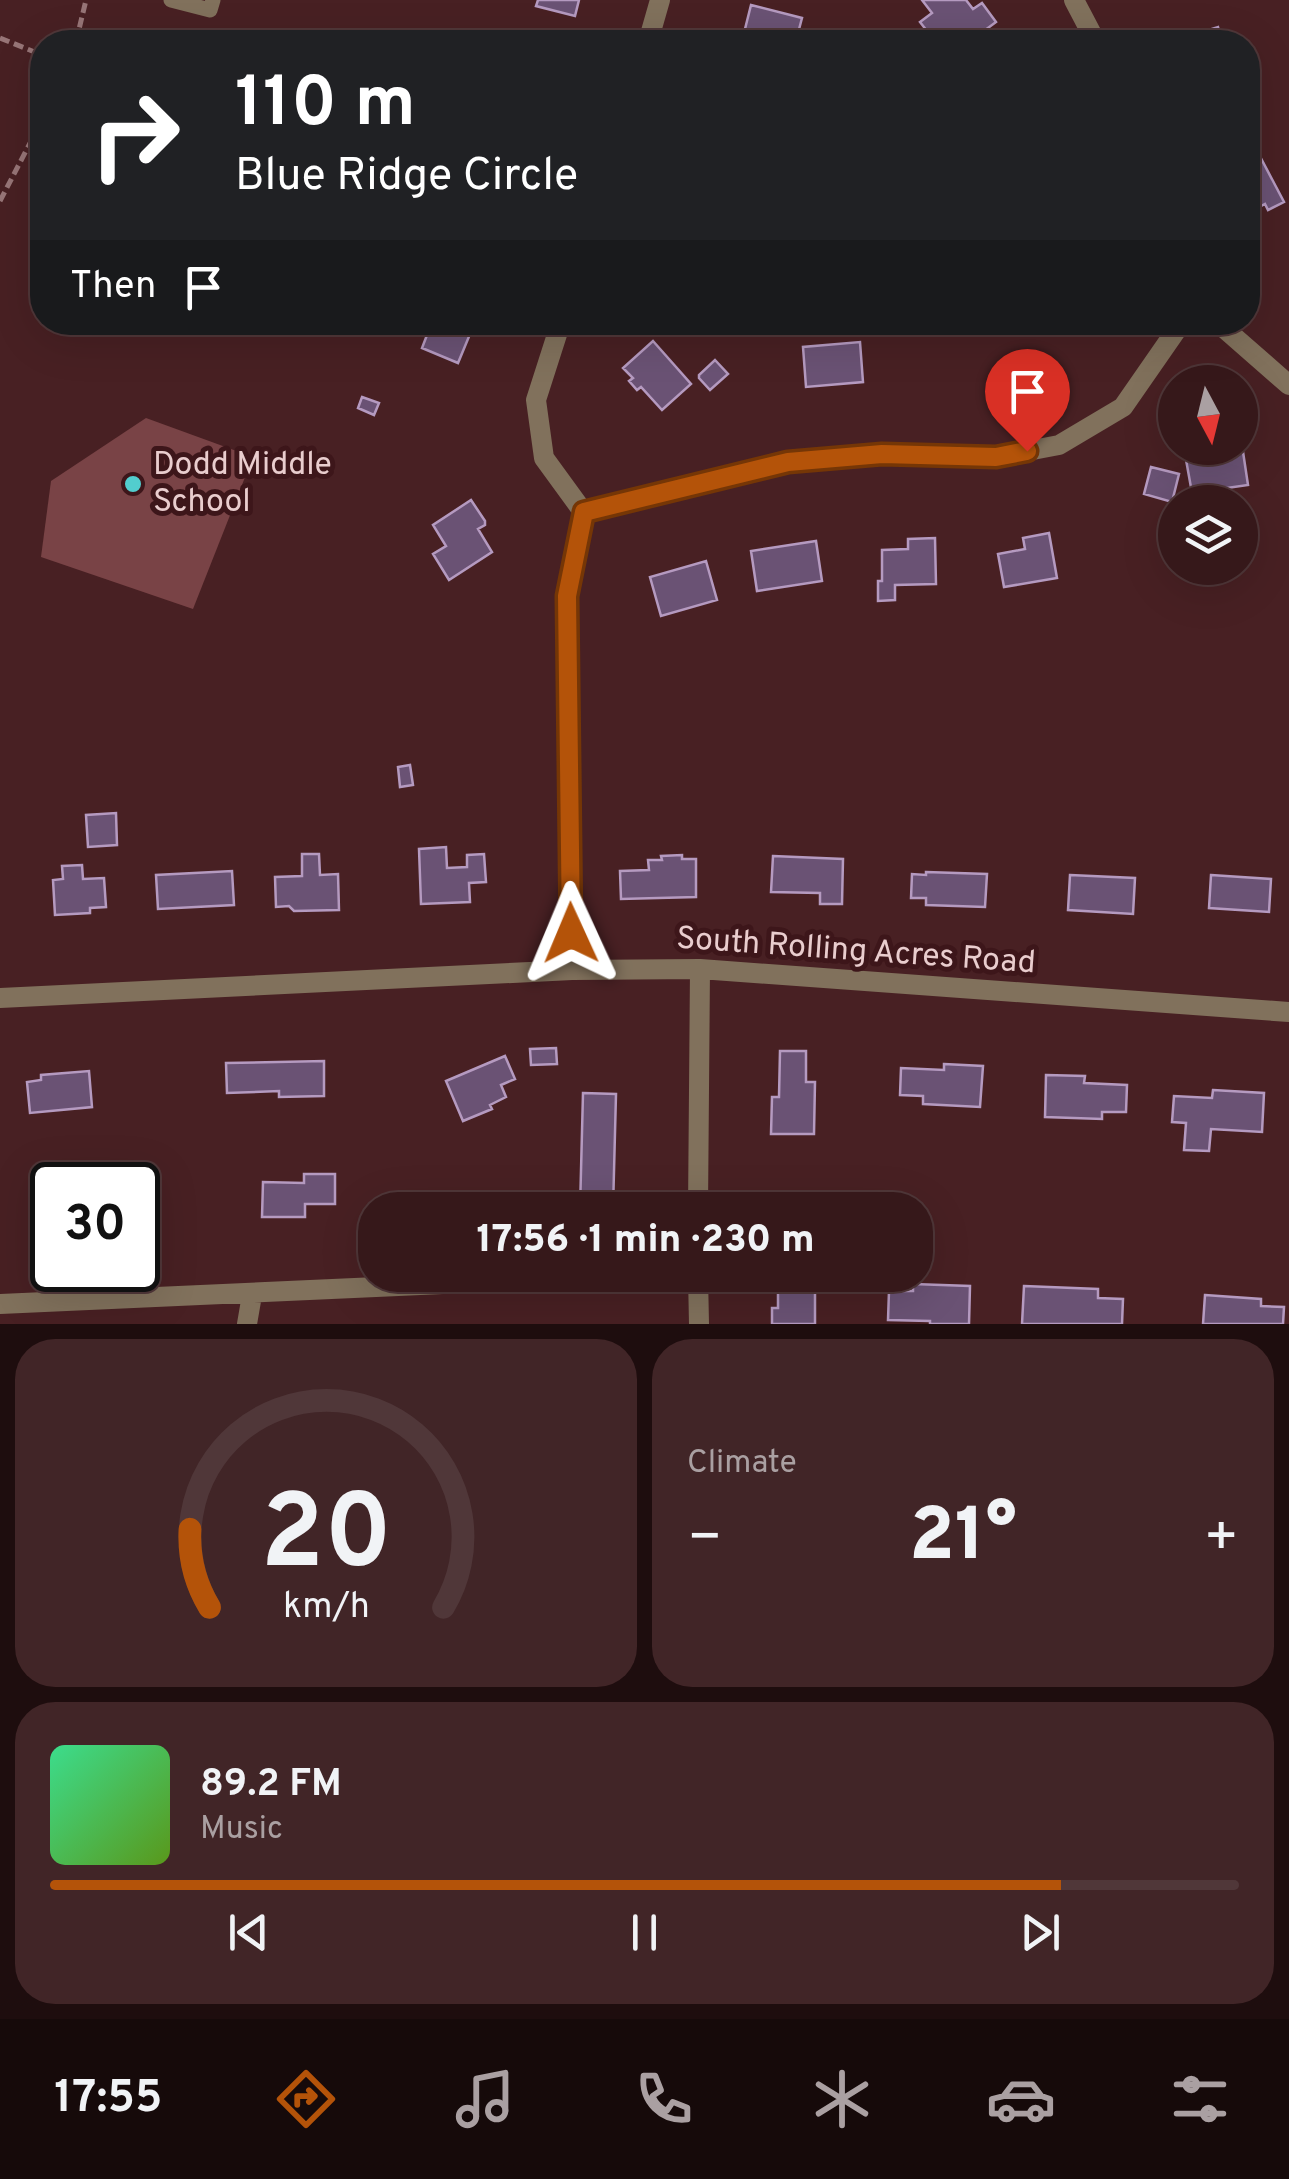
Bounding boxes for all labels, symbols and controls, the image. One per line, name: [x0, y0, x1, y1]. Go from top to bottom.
text: 110 m: [235, 62, 416, 151]
icon: right: [70, 70, 200, 200]
text: Blue Ridge Circle: [235, 149, 578, 206]
icon: arrive: [176, 260, 231, 315]
text: Then: [70, 263, 156, 312]
pin: [985, 349, 1070, 452]
icon: arrive: [1000, 364, 1055, 419]
north arrow: [1158, 365, 1258, 465]
map controls: [1158, 365, 1258, 585]
place label: Dodd Middle School: [153, 446, 332, 523]
marker: Dodd Middle School: [122, 473, 144, 495]
button: layers: [1158, 485, 1258, 585]
position arrow: [519, 881, 623, 985]
street label: South Rolling Acres Road: [675, 919, 1037, 985]
speed limit sign: 30: [30, 1162, 160, 1292]
text: 17:56 · 1 min · 230 m: [476, 1217, 815, 1266]
text: Climate: [687, 1444, 797, 1484]
text: 20: [260, 1473, 392, 1605]
text: 21°: [909, 1492, 1017, 1587]
text: −: [687, 1505, 722, 1575]
text: +: [1204, 1505, 1239, 1575]
text: km/h: [283, 1585, 369, 1631]
text: 89.2 FM: [200, 1761, 342, 1810]
text: Music: [200, 1810, 283, 1850]
icon: previous: [221, 1905, 276, 1960]
icon: pause: [617, 1905, 672, 1960]
icon: next: [1013, 1905, 1068, 1960]
icon: directions: [271, 2064, 341, 2134]
icon: music: [450, 2064, 520, 2134]
icon: phone: [629, 2064, 699, 2134]
icon: climate: [807, 2064, 877, 2134]
icon: car: [986, 2064, 1056, 2134]
icon: filters: [1165, 2064, 1235, 2134]
text: 17:55: [54, 2071, 162, 2128]

